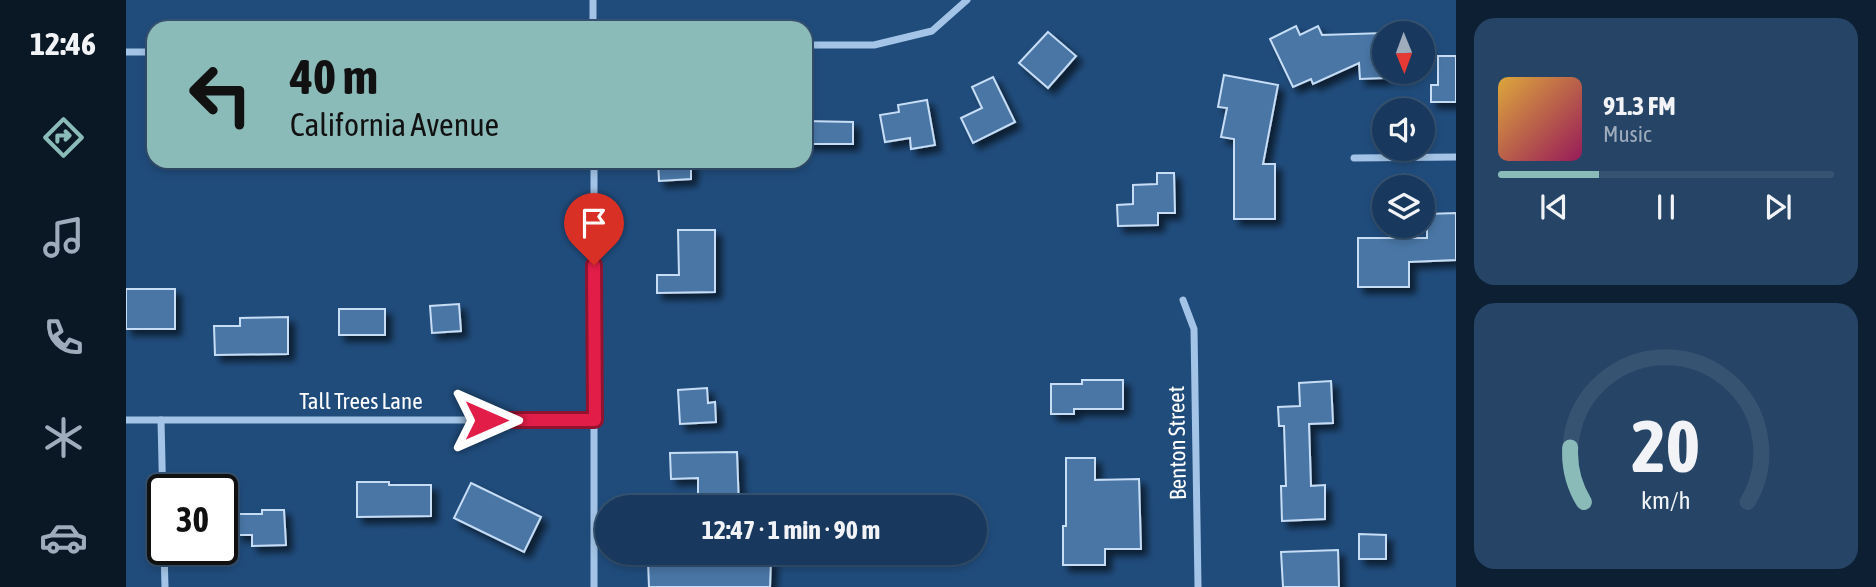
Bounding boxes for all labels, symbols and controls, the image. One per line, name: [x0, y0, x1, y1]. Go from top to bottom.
north arrow: [1372, 21, 1435, 84]
map controls: [1372, 21, 1435, 238]
text: 12:46: [30, 25, 96, 62]
text: 40 m: [290, 48, 378, 104]
icon: left: [175, 49, 266, 140]
text: 91.3 FM: [1603, 91, 1676, 121]
button: sound: [1372, 98, 1435, 161]
text: California Avenue: [290, 106, 499, 143]
icon: directions: [39, 113, 88, 162]
text: Music: [1603, 121, 1651, 147]
button: layers: [1372, 175, 1435, 238]
icon: previous: [1535, 188, 1573, 226]
icon: pause: [1647, 188, 1685, 226]
icon: next: [1759, 188, 1797, 226]
pin: [564, 193, 624, 265]
icon: arrive: [575, 204, 613, 242]
icon: music: [39, 213, 88, 262]
icon: phone: [39, 313, 88, 362]
position arrow: [449, 383, 523, 457]
street label: Benton Street: [1163, 386, 1191, 500]
street label: Tall Trees Lane: [299, 388, 423, 414]
text: 20: [1632, 404, 1700, 487]
icon: climate: [39, 413, 88, 462]
speed limit sign: 30: [147, 474, 238, 565]
text: km/h: [1641, 486, 1691, 514]
icon: car: [39, 513, 88, 562]
text: 12:47 · 1 min · 90 m: [702, 515, 880, 545]

